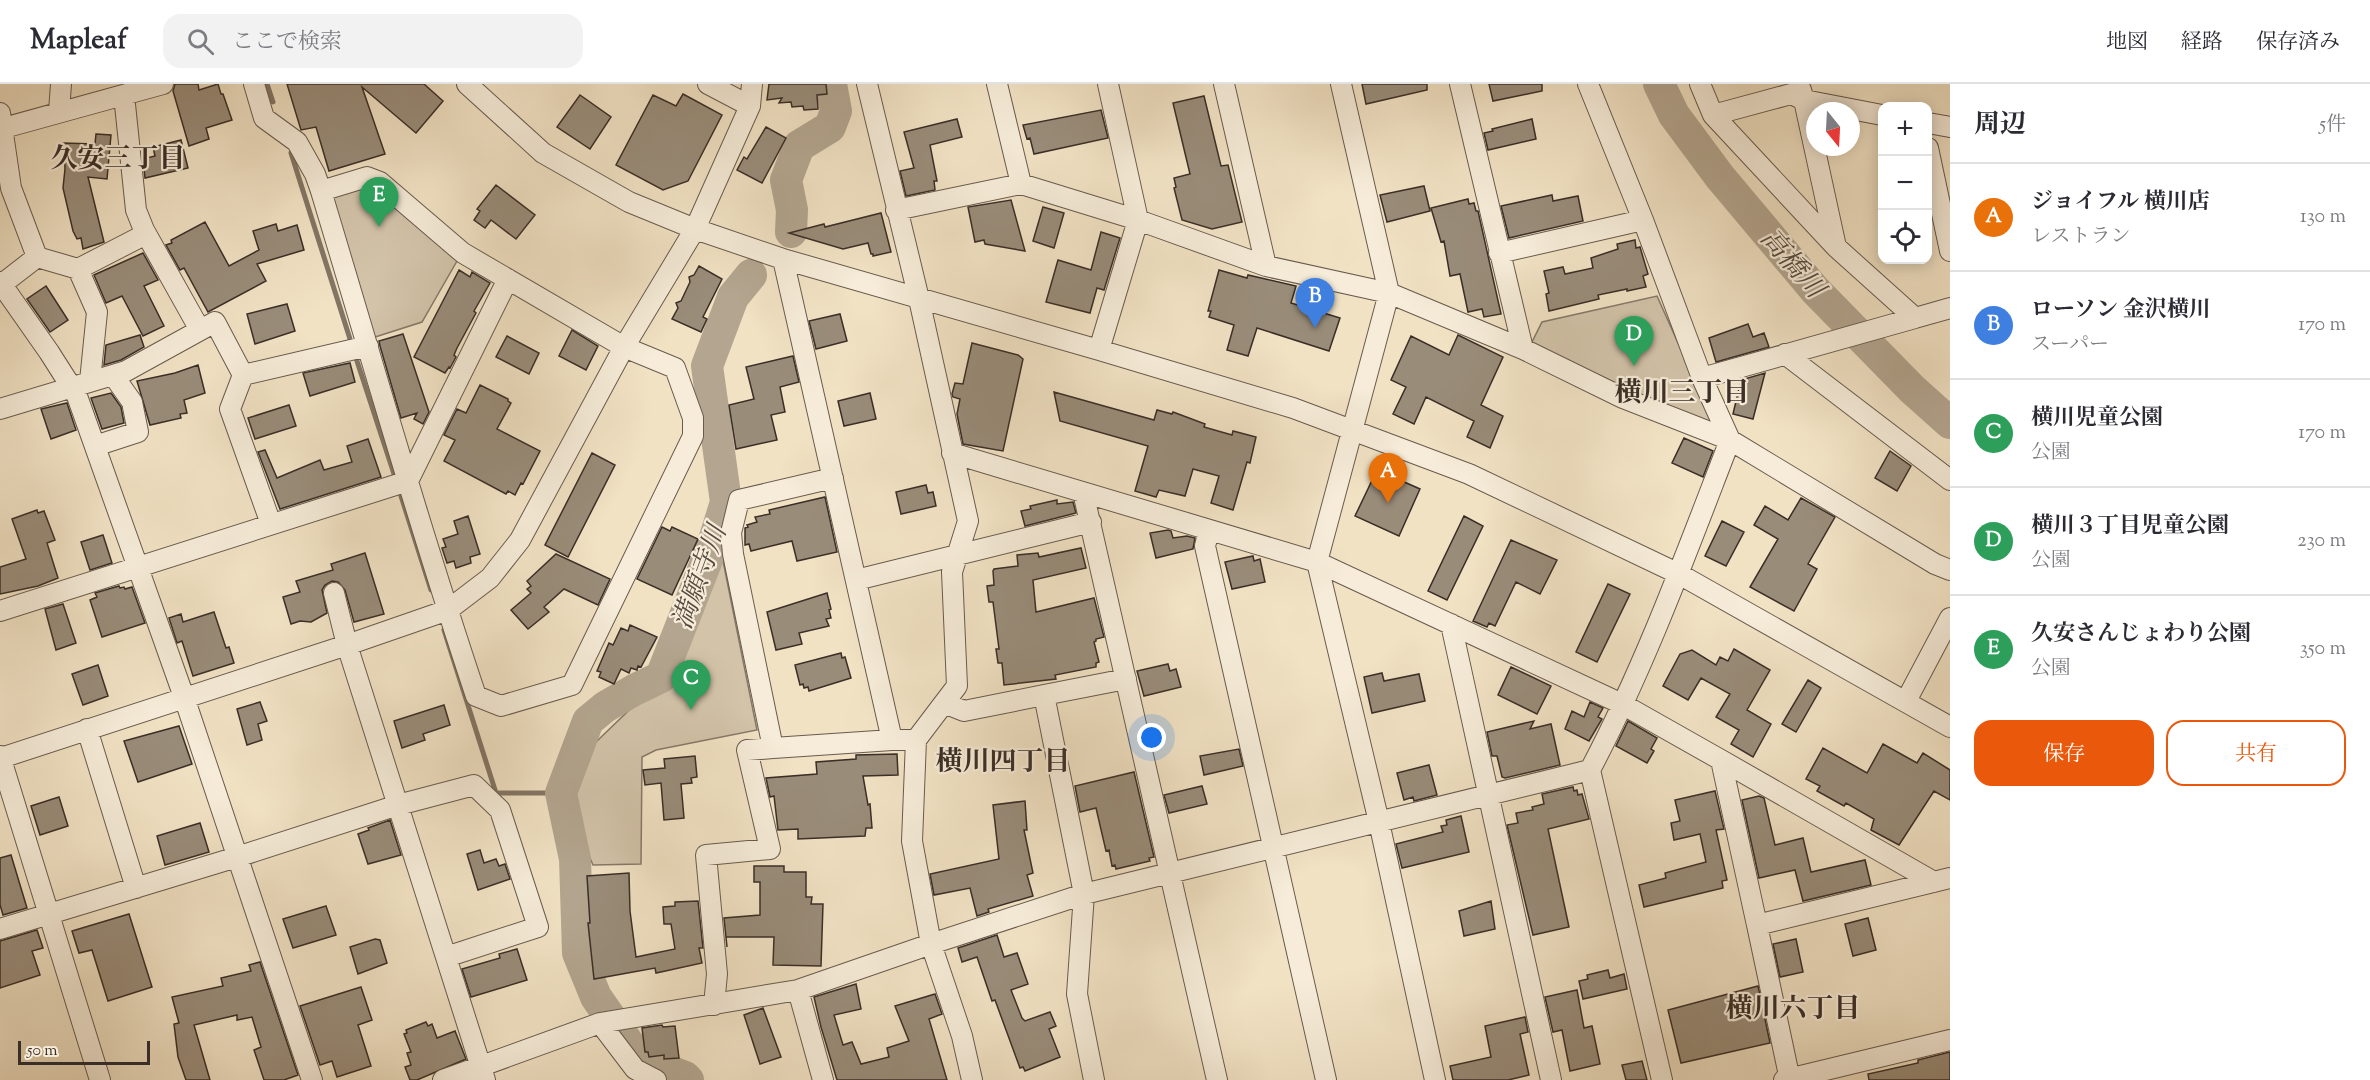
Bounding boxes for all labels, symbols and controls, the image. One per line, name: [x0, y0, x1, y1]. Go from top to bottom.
search box: [163, 14, 583, 68]
text: Mapleaf: [30, 21, 127, 61]
icon: search: [184, 25, 217, 58]
text: ここで検索: [232, 27, 342, 59]
text: 地図: [2106, 28, 2148, 58]
text: 経路: [2181, 28, 2223, 58]
text: 保存済み: [2256, 28, 2340, 58]
north arrow: [1806, 102, 1860, 156]
map controls: [1878, 102, 1932, 264]
button: +: [1878, 102, 1932, 156]
text: 周辺: [1974, 107, 2026, 144]
text: 5件: [2319, 111, 2346, 140]
district label: 久安三丁目: [51, 141, 186, 180]
button: −: [1878, 156, 1932, 210]
pin: E: [360, 178, 398, 227]
text: ジョイフル 横川店: [2031, 187, 2210, 219]
text: A: [1985, 203, 2002, 232]
text: 130 m: [2300, 203, 2346, 232]
button: locate: [1878, 210, 1932, 264]
water label: 高橋川: [1750, 221, 1834, 310]
text: レストラン: [2031, 223, 2130, 252]
pin: B: [1296, 278, 1334, 328]
text: ローソン 金沢横川: [2031, 295, 2211, 327]
text: B: [1987, 311, 2000, 340]
text: 170 m: [2298, 311, 2346, 340]
pin: D: [1614, 316, 1654, 366]
text: スーパー: [2031, 331, 2109, 360]
district label: 横川三丁目: [1615, 375, 1750, 414]
text: 横川児童公園: [2031, 403, 2163, 435]
text: C: [1985, 419, 2002, 448]
text: 170 m: [2298, 419, 2346, 448]
text: 公園: [2031, 439, 2071, 468]
pin: A: [1368, 454, 1408, 503]
text: 横川３丁目児童公園: [2031, 511, 2229, 543]
water label: 満願寺川: [665, 518, 739, 635]
text: D: [1986, 527, 2001, 556]
text: 230 m: [2297, 527, 2346, 556]
text: 公園: [2031, 547, 2071, 576]
text: 久安さんじょわり公園: [2031, 619, 2251, 651]
text: E: [1987, 635, 2000, 664]
text: 350 m: [2300, 635, 2346, 664]
text: 公園: [2031, 655, 2071, 684]
pin: C: [672, 660, 710, 710]
button: 保存: [1974, 720, 2154, 786]
button: 共有: [2166, 720, 2346, 786]
your location: [1137, 723, 1166, 752]
district label: 横川四丁目: [936, 744, 1071, 783]
district label: 横川六丁目: [1726, 991, 1861, 1030]
scale bar: [18, 1038, 150, 1066]
text: 50 m: [27, 1040, 58, 1063]

